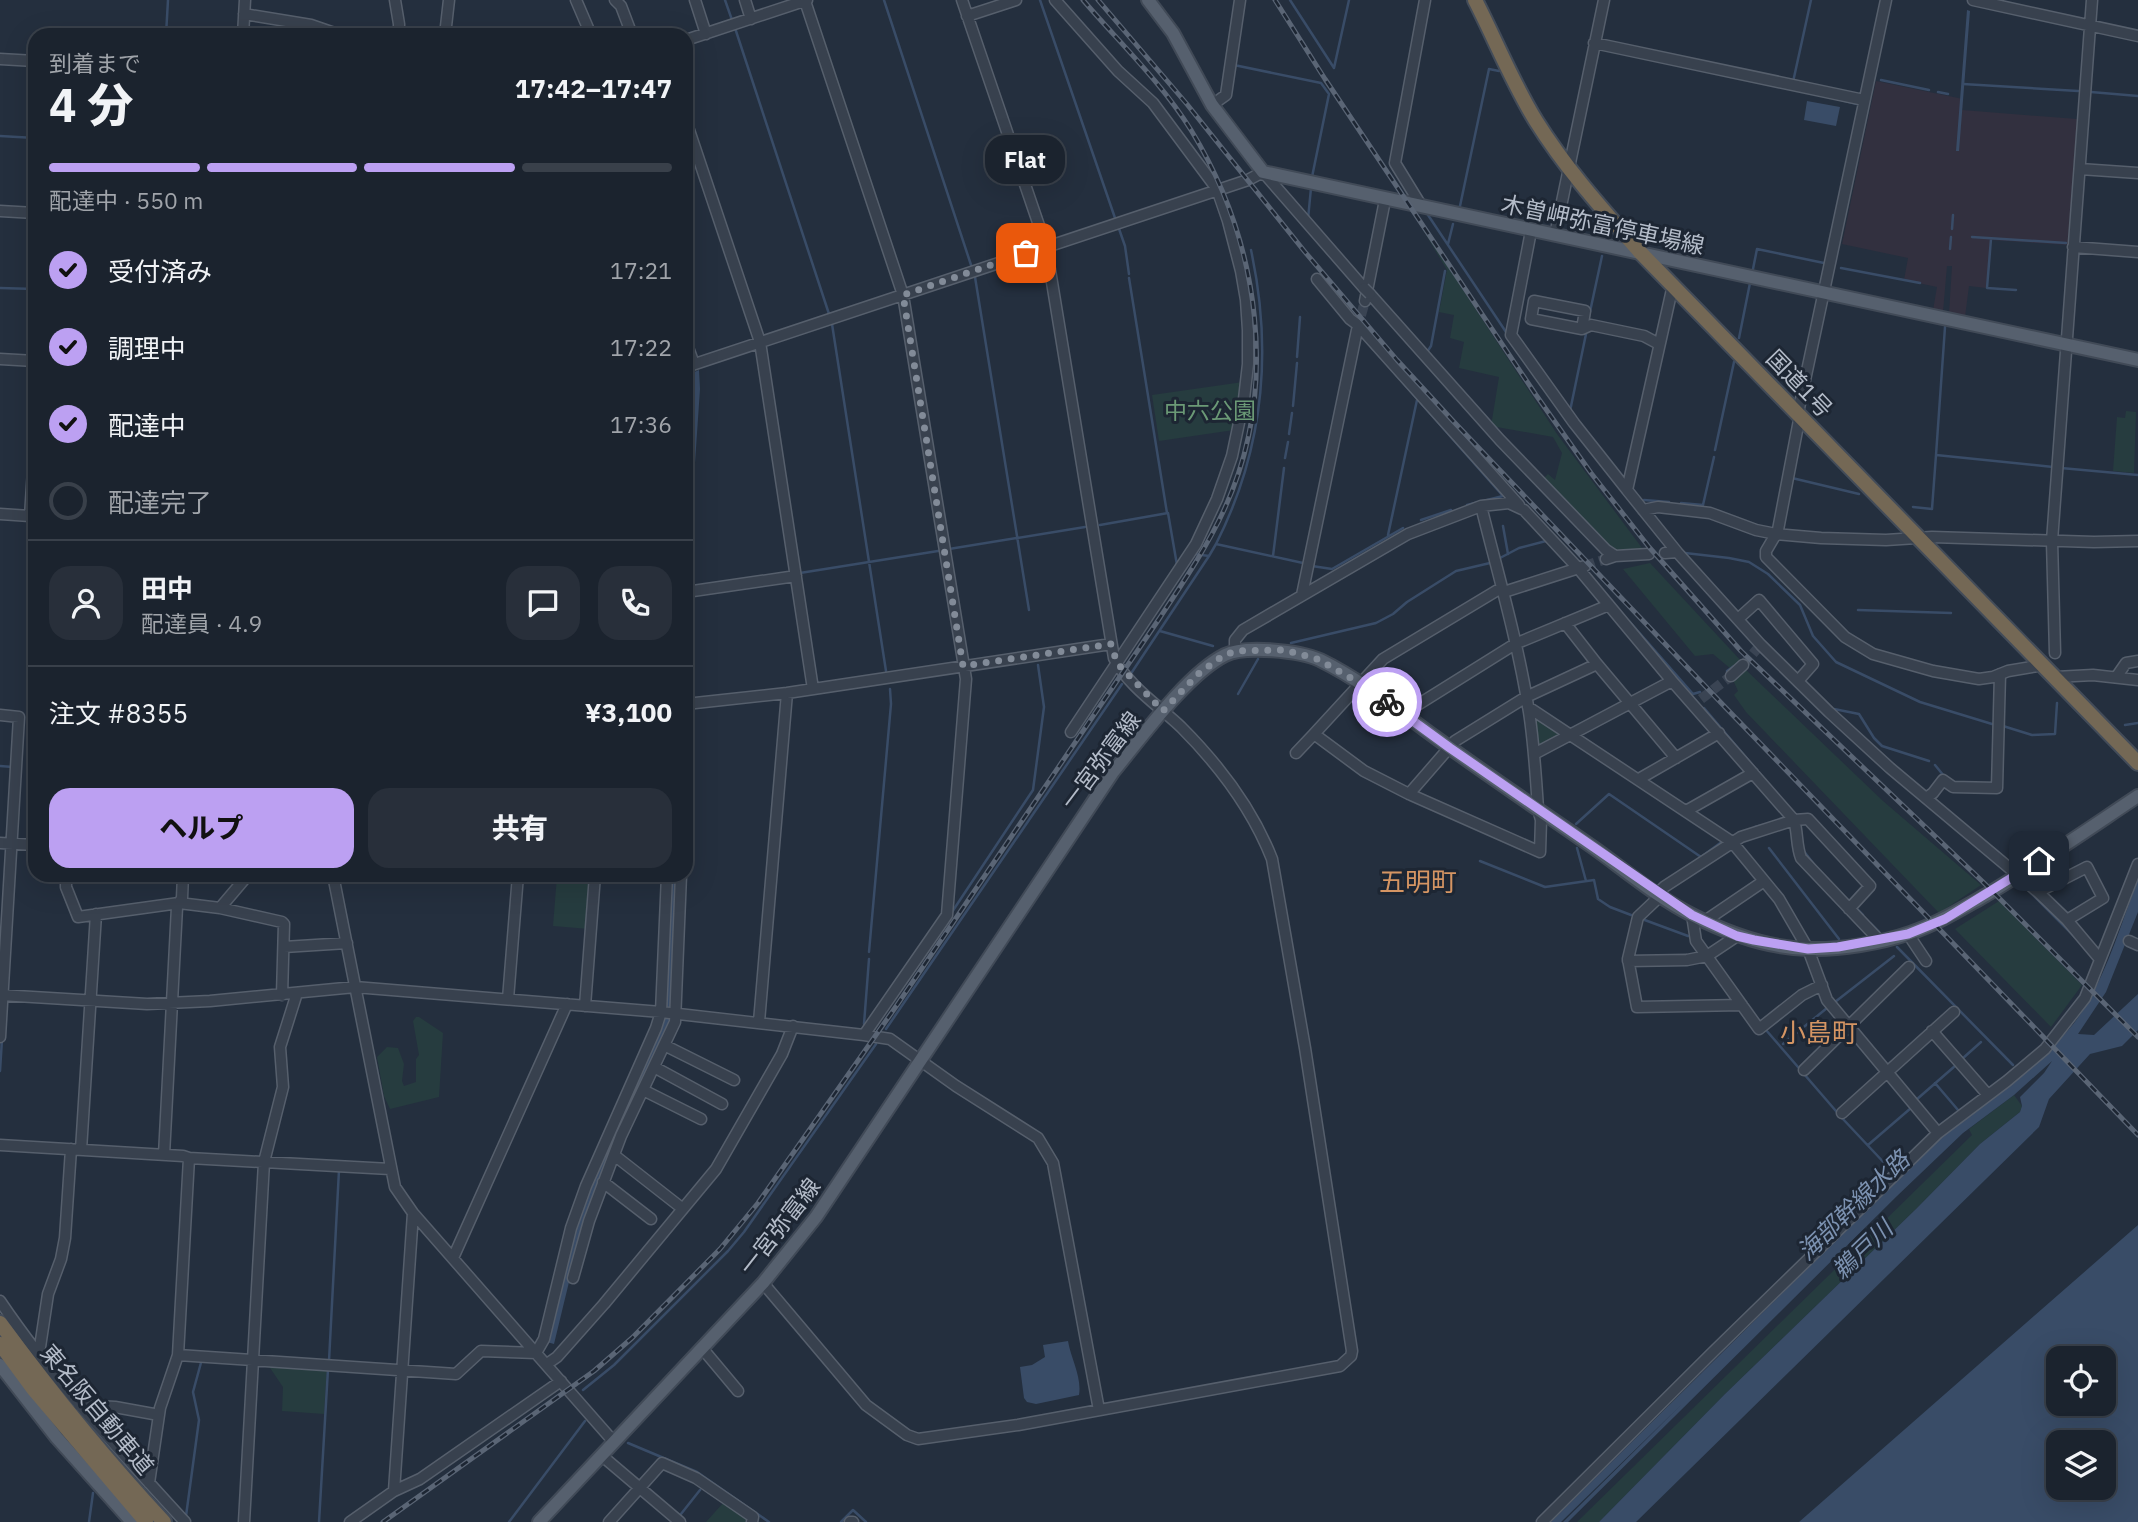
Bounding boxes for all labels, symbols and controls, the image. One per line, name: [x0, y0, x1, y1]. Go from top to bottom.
text: 到着まで: [49, 48, 141, 78]
text: 17:42–17:47: [515, 71, 672, 105]
text: 4 分: [49, 75, 133, 135]
callout: Flat: [986, 134, 1066, 183]
text: Flat: [1004, 144, 1046, 174]
text: 配達中 · 550 m: [49, 185, 203, 215]
street label: 木曽岬弥富停車場線: [1499, 188, 1707, 260]
pin: [996, 223, 1056, 283]
icon: bag: [1007, 234, 1045, 272]
icon: check: [49, 251, 87, 289]
text: 受付済み: [108, 254, 212, 288]
text: 17:21: [610, 255, 672, 285]
icon: check: [49, 328, 87, 366]
text: 調理中: [108, 331, 186, 365]
text: 17:22: [610, 332, 672, 362]
street label: 国道1号: [1760, 343, 1840, 423]
park label: 中六公園: [1164, 395, 1256, 425]
icon: check: [49, 405, 87, 443]
text: 配達中: [108, 408, 186, 442]
text: 17:36: [610, 409, 672, 439]
text: 配達完了: [108, 485, 212, 519]
button: person: [49, 566, 123, 640]
button: chat: [506, 566, 580, 640]
button: phone: [598, 566, 672, 640]
text: 田中: [141, 571, 193, 605]
text: 配達員 · 4.9: [141, 608, 262, 638]
courier: [1352, 667, 1422, 737]
icon: bike: [1368, 683, 1406, 721]
text: ¥3,100: [585, 695, 672, 729]
text: 注文 #8355: [49, 696, 188, 730]
street label: 一宮弥富線: [1053, 705, 1147, 815]
button: ヘルプ: [49, 788, 354, 868]
button: 共有: [368, 788, 672, 868]
pin: [2009, 831, 2069, 891]
icon: home: [2020, 842, 2058, 880]
district label: 五明町: [1379, 864, 1457, 898]
district label: 小島町: [1780, 1015, 1858, 1049]
water label: 海部幹線水路: [1790, 1142, 1917, 1267]
street label: 一宮弥富線: [732, 1171, 826, 1281]
water label: 鵜戸川: [1825, 1210, 1901, 1286]
street label: 東名阪自動車道: [35, 1338, 161, 1480]
map controls: [2046, 1346, 2116, 1500]
button: locate: [2046, 1346, 2116, 1416]
button: layers: [2046, 1430, 2116, 1500]

